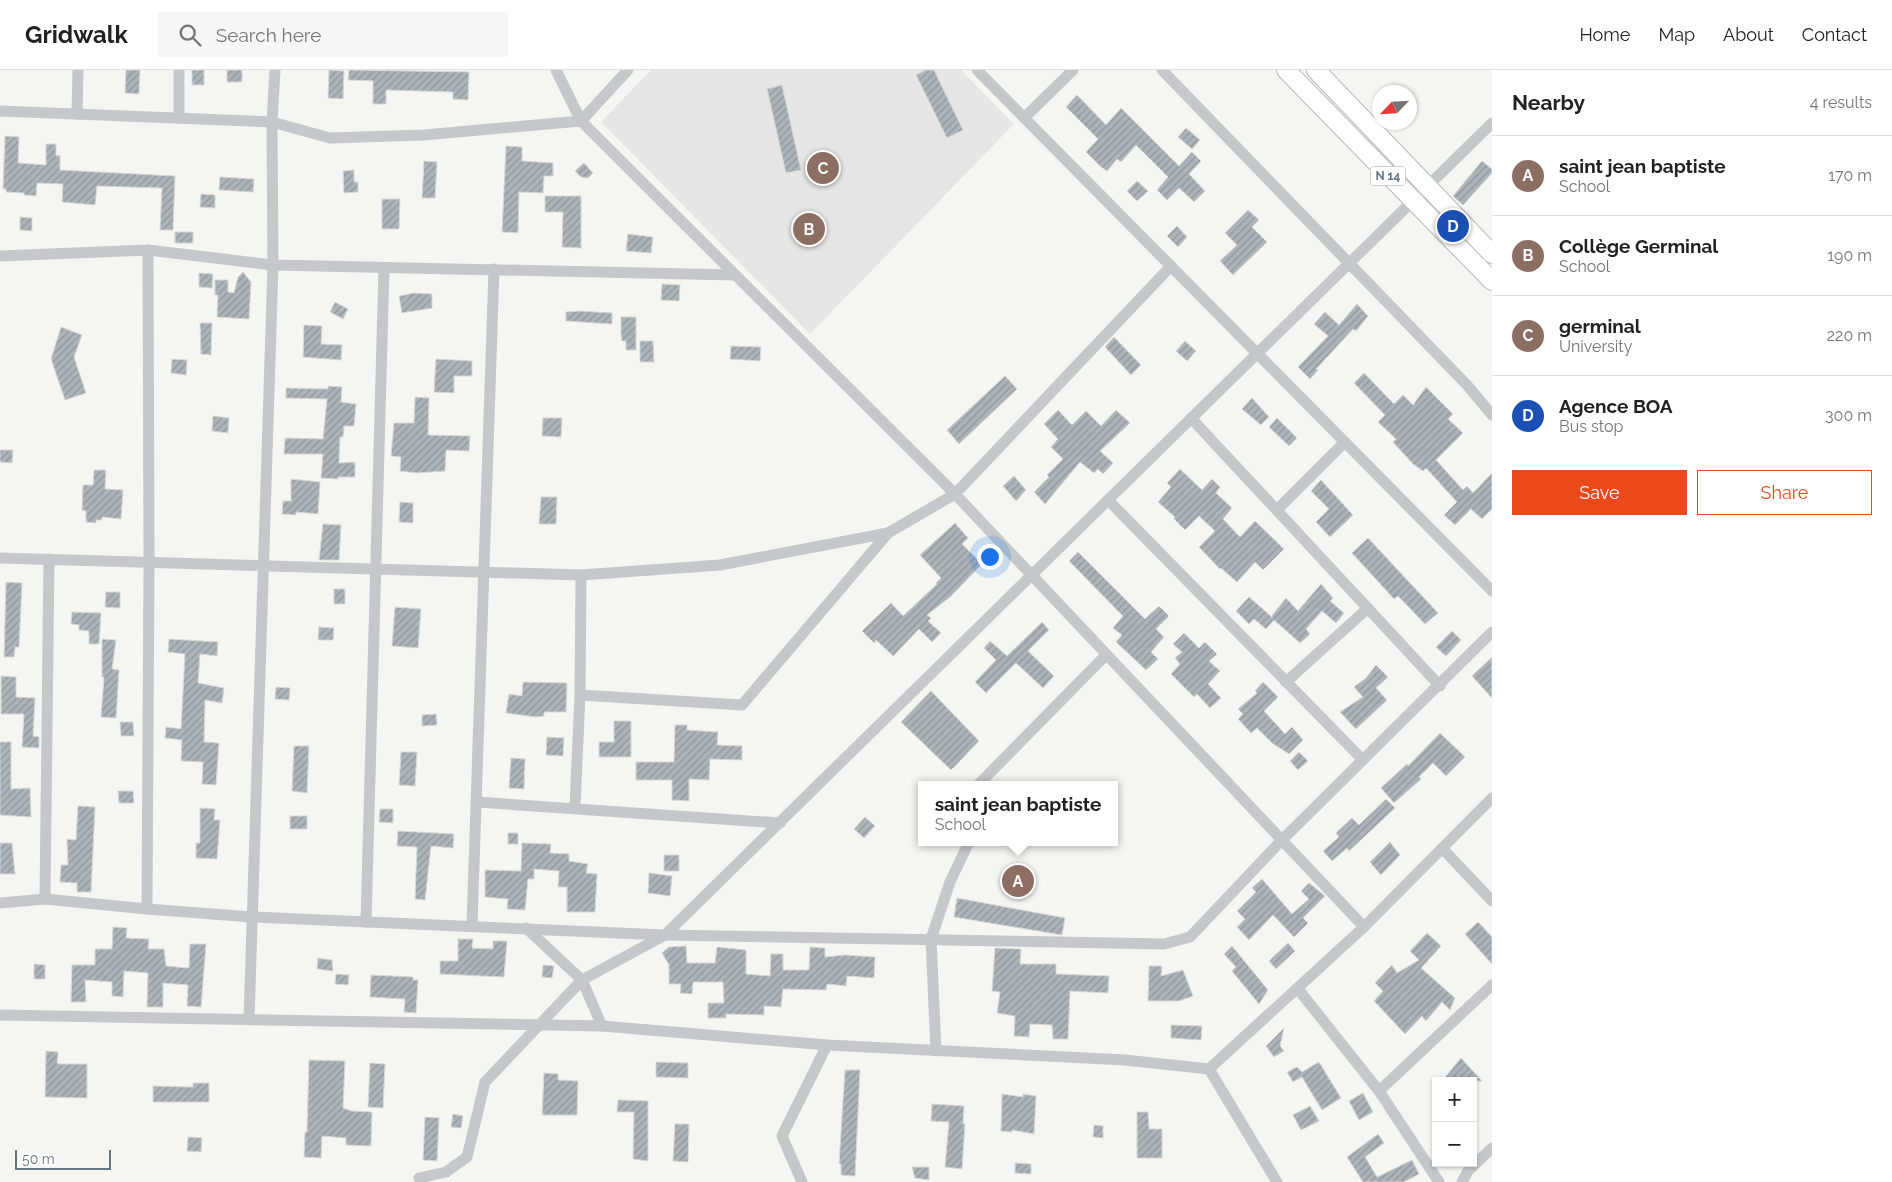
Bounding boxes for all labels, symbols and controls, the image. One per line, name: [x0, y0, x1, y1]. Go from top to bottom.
search box: [158, 12, 508, 57]
text: Gridwalk: [25, 20, 128, 49]
icon: search: [176, 21, 204, 49]
text: Search here: [216, 24, 321, 46]
text: Home: [1579, 24, 1630, 45]
text: Map: [1658, 24, 1695, 45]
text: About: [1723, 24, 1774, 45]
text: Contact: [1802, 24, 1867, 45]
north arrow: [1372, 85, 1417, 130]
text: Nearby: [1512, 90, 1585, 115]
text: 4 results: [1810, 93, 1872, 112]
pin: C: [807, 149, 839, 187]
text: saint jean baptiste: [1559, 155, 1726, 177]
road number: N 14: [1370, 166, 1406, 185]
text: A: [1523, 166, 1533, 185]
text: 170 m: [1828, 166, 1872, 185]
text: School: [1559, 177, 1610, 196]
pin: D: [1437, 207, 1469, 245]
pin: B: [793, 210, 825, 248]
text: Collège Germinal: [1559, 235, 1718, 257]
text: B: [1523, 246, 1533, 265]
text: 190 m: [1827, 246, 1872, 265]
text: School: [1559, 257, 1610, 276]
text: germinal: [1559, 315, 1641, 337]
text: C: [1523, 326, 1533, 345]
text: 220 m: [1827, 326, 1872, 345]
text: University: [1559, 337, 1632, 356]
text: Agence BOA: [1559, 395, 1672, 417]
text: D: [1522, 406, 1534, 425]
text: 300 m: [1825, 406, 1872, 425]
text: Bus stop: [1559, 417, 1623, 436]
button: Save: [1512, 470, 1687, 515]
button: Share: [1697, 470, 1872, 515]
your location: [977, 544, 1003, 570]
popup: [918, 781, 1118, 846]
text: saint jean baptiste: [935, 793, 1101, 815]
text: School: [935, 815, 986, 834]
pin: A: [1002, 862, 1034, 900]
map controls: [1432, 1077, 1477, 1167]
button: +: [1432, 1077, 1477, 1122]
button: −: [1432, 1122, 1477, 1167]
scale bar: [15, 1147, 111, 1170]
text: 50 m: [22, 1151, 55, 1167]

